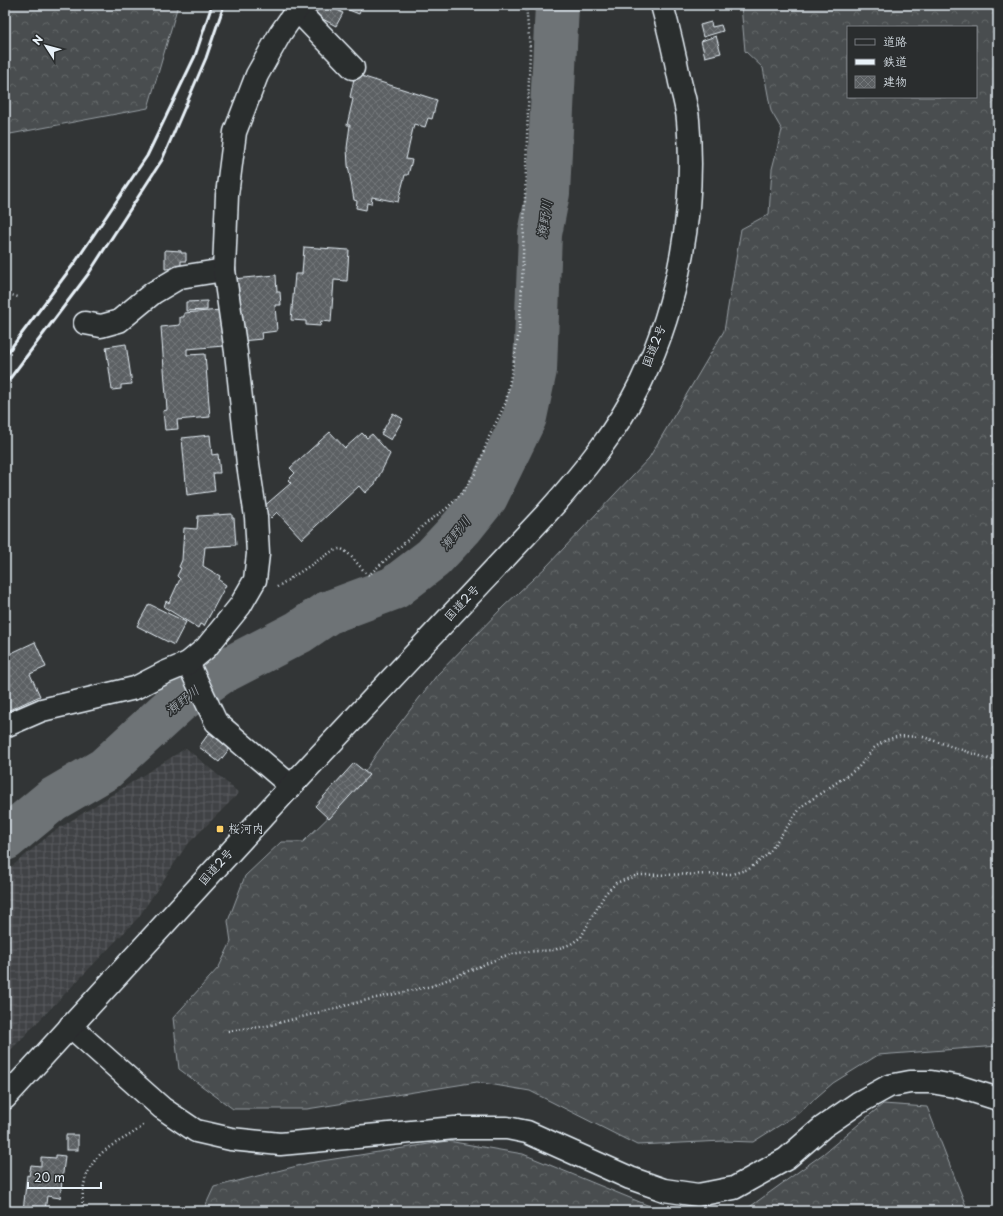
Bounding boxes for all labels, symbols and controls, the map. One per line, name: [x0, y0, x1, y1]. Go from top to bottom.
north arrow: [26, 26, 66, 66]
legend: [847, 26, 977, 98]
text: N: [28, 31, 47, 48]
text: 道路: [883, 32, 907, 50]
text: 鉄道: [883, 52, 907, 70]
text: 建物: [883, 72, 907, 90]
water label: 瀬野川: [531, 198, 556, 240]
street label: 国道2号: [637, 322, 669, 370]
water label: 瀬野川: [435, 512, 474, 554]
street label: 国道2号: [440, 580, 483, 625]
water label: 瀬野川: [160, 680, 203, 719]
place label: 桜河内: [228, 819, 264, 837]
marker: 桜河内: [215, 824, 225, 834]
street label: 国道2号: [194, 844, 237, 889]
scale bar: [28, 1164, 101, 1190]
text: 20 m: [34, 1168, 65, 1186]

